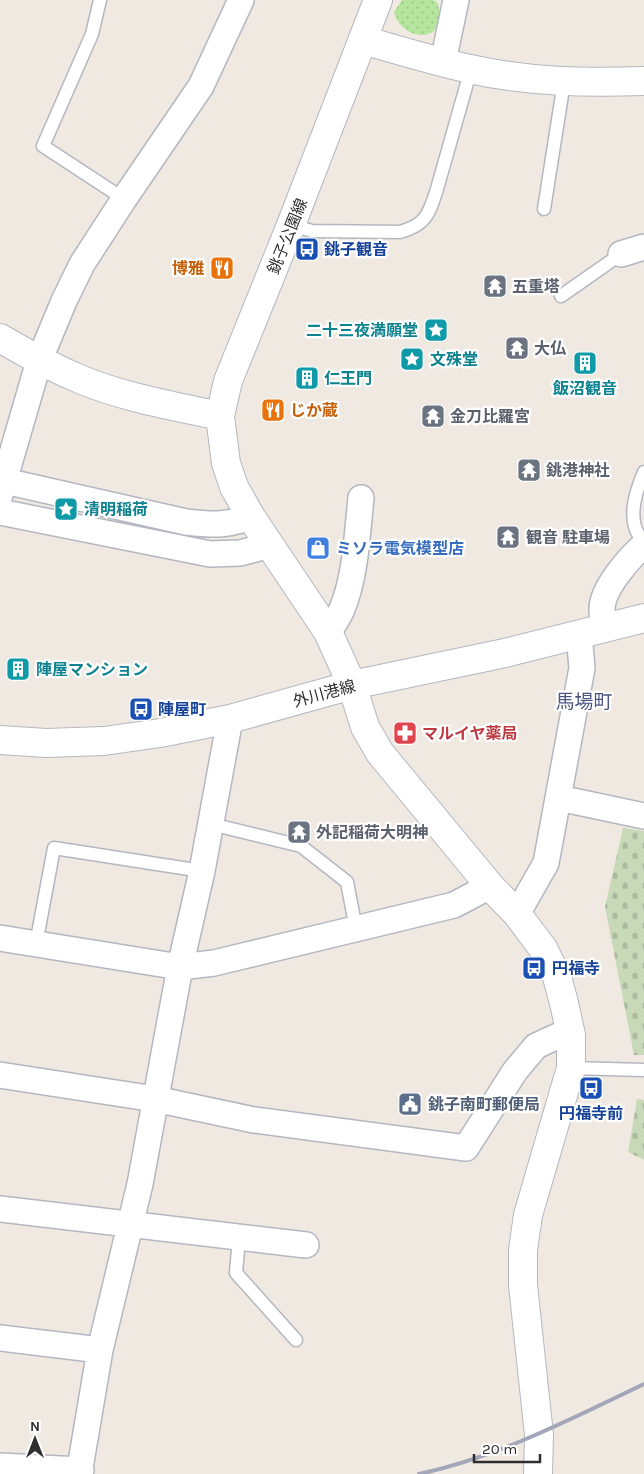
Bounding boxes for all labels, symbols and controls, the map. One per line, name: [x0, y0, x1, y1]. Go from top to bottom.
street label: 銚子公園線: [264, 196, 311, 277]
bus stop icon: 銚子観音: [294, 236, 320, 262]
place label: 銚子観音: [324, 240, 388, 259]
restaurant icon: 博雅: [209, 255, 235, 281]
place label: 博雅: [172, 259, 204, 278]
temple icon: 五重塔: [482, 273, 508, 299]
place label: 五重塔: [512, 277, 560, 296]
place icon: 二十三夜満願堂: [423, 317, 449, 343]
place label: 二十三夜満願堂: [306, 321, 418, 340]
temple icon: 大仏: [504, 335, 530, 361]
place label: 大仏: [534, 339, 566, 358]
place icon: 文殊堂: [399, 346, 425, 372]
place label: 文殊堂: [430, 350, 478, 369]
building icon: 飯沼観音: [572, 350, 598, 376]
building icon: 仁王門: [294, 365, 320, 391]
place label: 仁王門: [324, 369, 372, 388]
place label: 飯沼観音: [552, 379, 617, 398]
restaurant icon: じか蔵: [260, 397, 286, 423]
place label: じか蔵: [290, 401, 338, 420]
temple icon: 金刀比羅宮: [420, 403, 446, 429]
place label: 金刀比羅宮: [450, 407, 530, 426]
temple icon: 銚港神社: [516, 457, 542, 483]
place label: 銚港神社: [546, 461, 610, 480]
place icon: 清明稲荷: [53, 496, 79, 522]
place label: 清明稲荷: [84, 500, 148, 519]
temple icon: 観音 駐車場: [495, 524, 521, 550]
place label: 観音 駐車場: [526, 528, 610, 547]
shop icon: ミソラ電気模型店: [305, 535, 331, 561]
place label: ミソラ電気模型店: [336, 539, 464, 558]
building icon: 陣屋マンション: [5, 656, 31, 682]
place label: 陣屋マンション: [36, 660, 148, 679]
street label: 外川港線: [291, 676, 358, 711]
district label: 馬場町: [555, 691, 613, 713]
bus stop icon: 陣屋町: [128, 696, 154, 722]
place label: 陣屋町: [158, 700, 206, 719]
pharmacy icon: マルイヤ薬局: [392, 720, 418, 746]
place label: マルイヤ薬局: [422, 724, 518, 743]
temple icon: 外記稲荷大明神: [286, 819, 312, 845]
place label: 外記稲荷大明神: [316, 823, 428, 842]
bus stop icon: 円福寺: [521, 955, 547, 981]
place label: 円福寺: [552, 959, 600, 978]
bus stop icon: 円福寺前: [578, 1075, 604, 1101]
public building icon: 銚子南町郵便局: [397, 1091, 423, 1117]
place label: 銚子南町郵便局: [428, 1095, 540, 1114]
place label: 円福寺前: [559, 1104, 623, 1123]
north arrow: [10, 1414, 60, 1464]
text: N: [30, 1418, 40, 1435]
scale bar: [474, 1432, 540, 1464]
text: 20 m: [482, 1440, 517, 1458]

